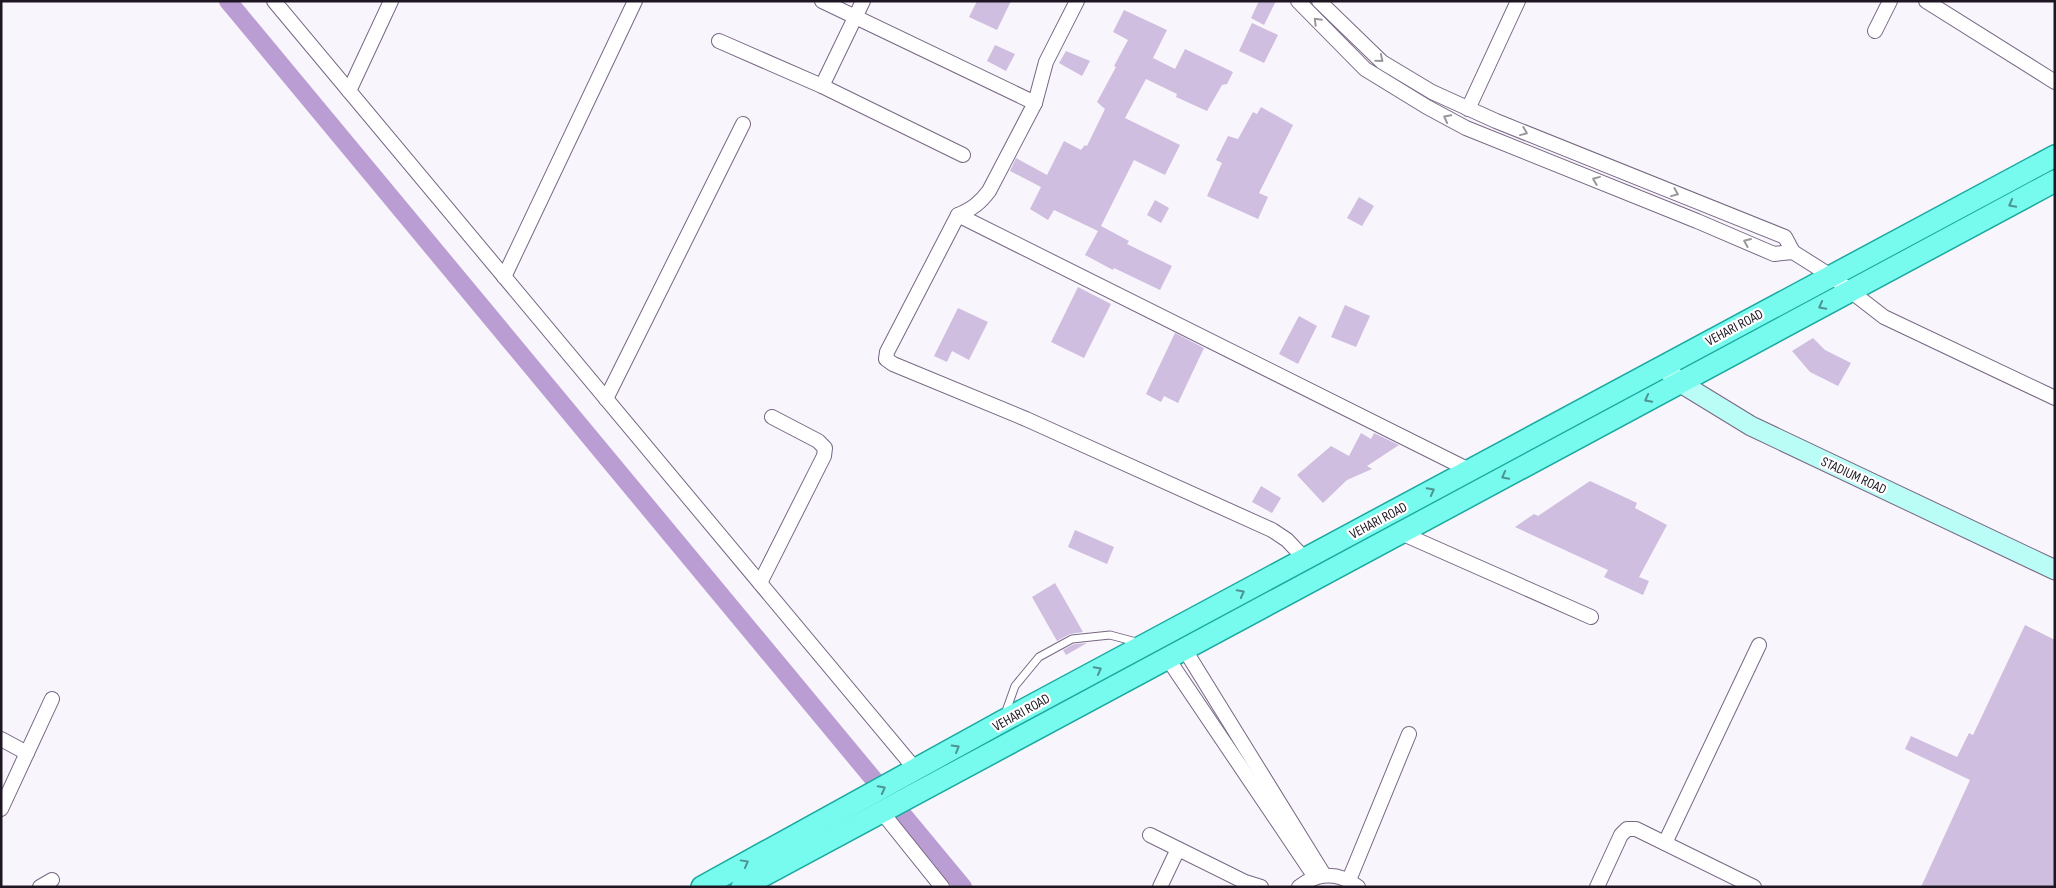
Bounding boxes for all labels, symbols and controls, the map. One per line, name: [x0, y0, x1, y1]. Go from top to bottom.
one-way arrow: [1314, 18, 1323, 27]
one-way arrow: [1374, 53, 1383, 62]
one-way arrow: [1443, 114, 1452, 124]
one-way arrow: [1519, 126, 1528, 137]
one-way arrow: [1593, 176, 1601, 186]
one-way arrow: [1670, 187, 1679, 197]
one-way arrow: [2008, 198, 2017, 208]
one-way arrow: [1743, 238, 1752, 249]
one-way arrow: [1819, 300, 1828, 310]
street label: VEHARI ROAD: [1703, 305, 1766, 350]
one-way arrow: [1645, 393, 1654, 403]
street label: STADIUM ROAD: [1818, 453, 1889, 498]
one-way arrow: [1502, 470, 1511, 480]
one-way arrow: [1425, 487, 1434, 497]
street label: VEHARI ROAD: [1347, 498, 1410, 543]
one-way arrow: [1236, 589, 1245, 599]
one-way arrow: [1093, 666, 1102, 676]
street label: VEHARI ROAD: [990, 690, 1053, 735]
one-way arrow: [950, 744, 959, 754]
one-way arrow: [876, 785, 885, 795]
one-way arrow: [740, 860, 749, 870]

